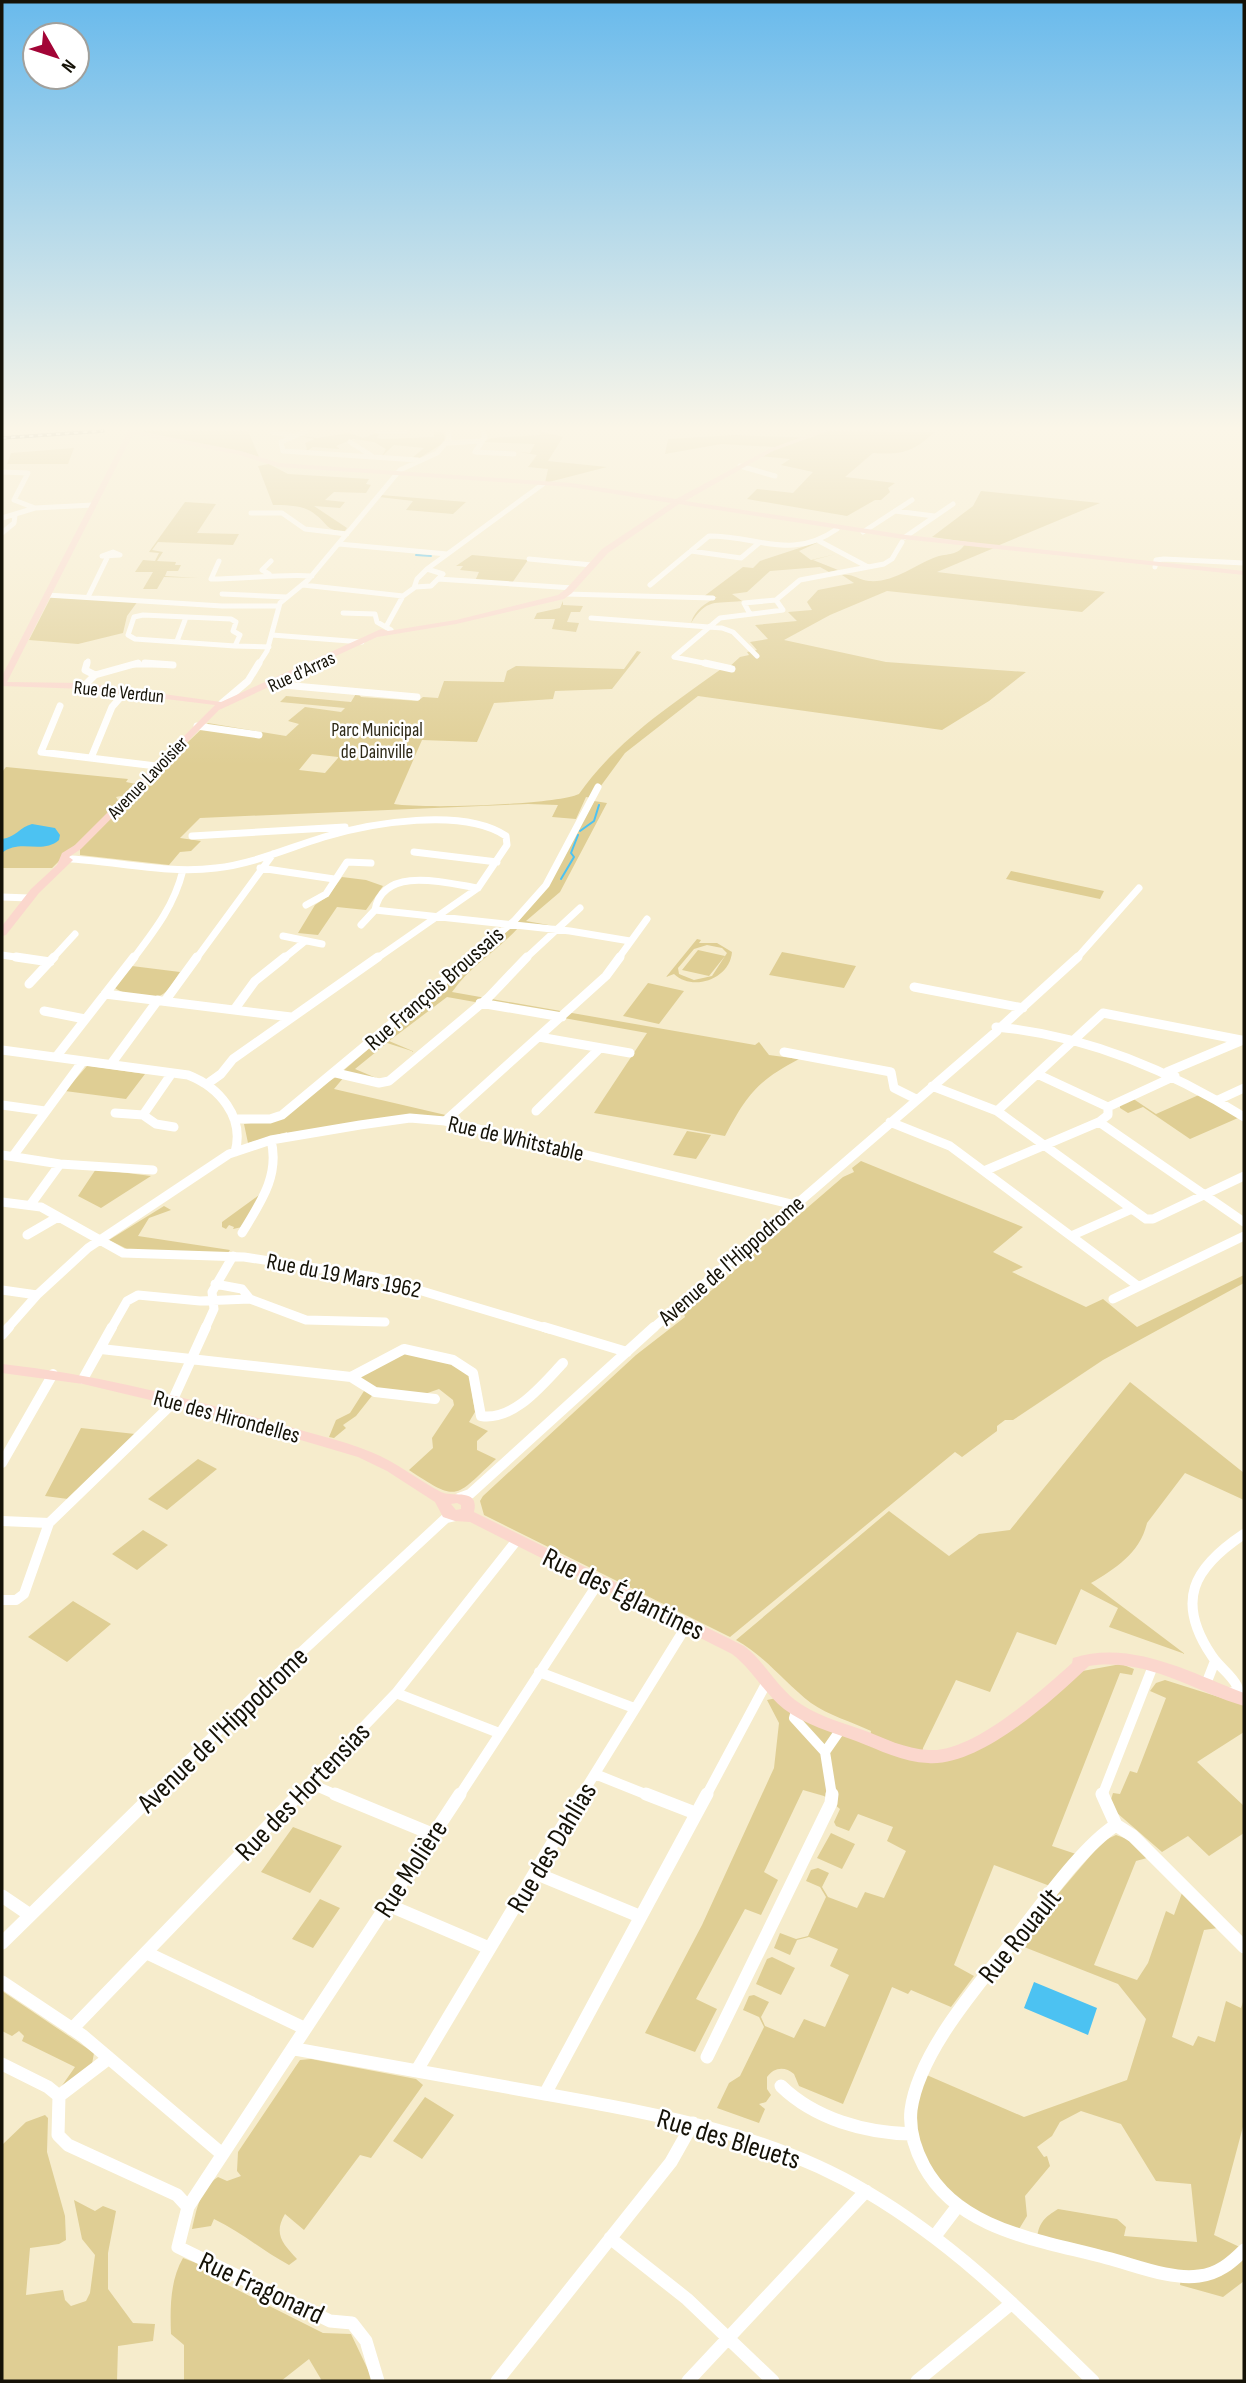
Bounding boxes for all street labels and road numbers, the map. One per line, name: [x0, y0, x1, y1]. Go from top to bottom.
street label: Rue d'Arras: [264, 647, 339, 698]
street label: Rue de Verdun: [73, 676, 165, 709]
street label: Avenue Lavoisier: [102, 732, 193, 825]
street label: Rue François Broussais: [360, 921, 510, 1057]
street label: Rue de Whitstable: [445, 1110, 586, 1168]
street label: Avenue de l'Hippodrome: [652, 1190, 810, 1332]
street label: Rue du 19 Mars 1962: [264, 1247, 423, 1305]
street label: Rue des Hirondelles: [150, 1384, 303, 1450]
street label: Rue des Églantines: [537, 1541, 710, 1648]
street label: Avenue de l'Hippodrome: [130, 1640, 315, 1821]
street label: Rue des Hortensias: [229, 1716, 377, 1868]
street label: Rue des Dahlias: [501, 1777, 604, 1919]
street label: Rue Molière: [368, 1814, 455, 1924]
street label: Rue Rouault: [972, 1882, 1068, 1990]
street label: Rue des Bleuets: [653, 2102, 804, 2177]
street label: Rue Fragonard: [194, 2245, 329, 2332]

